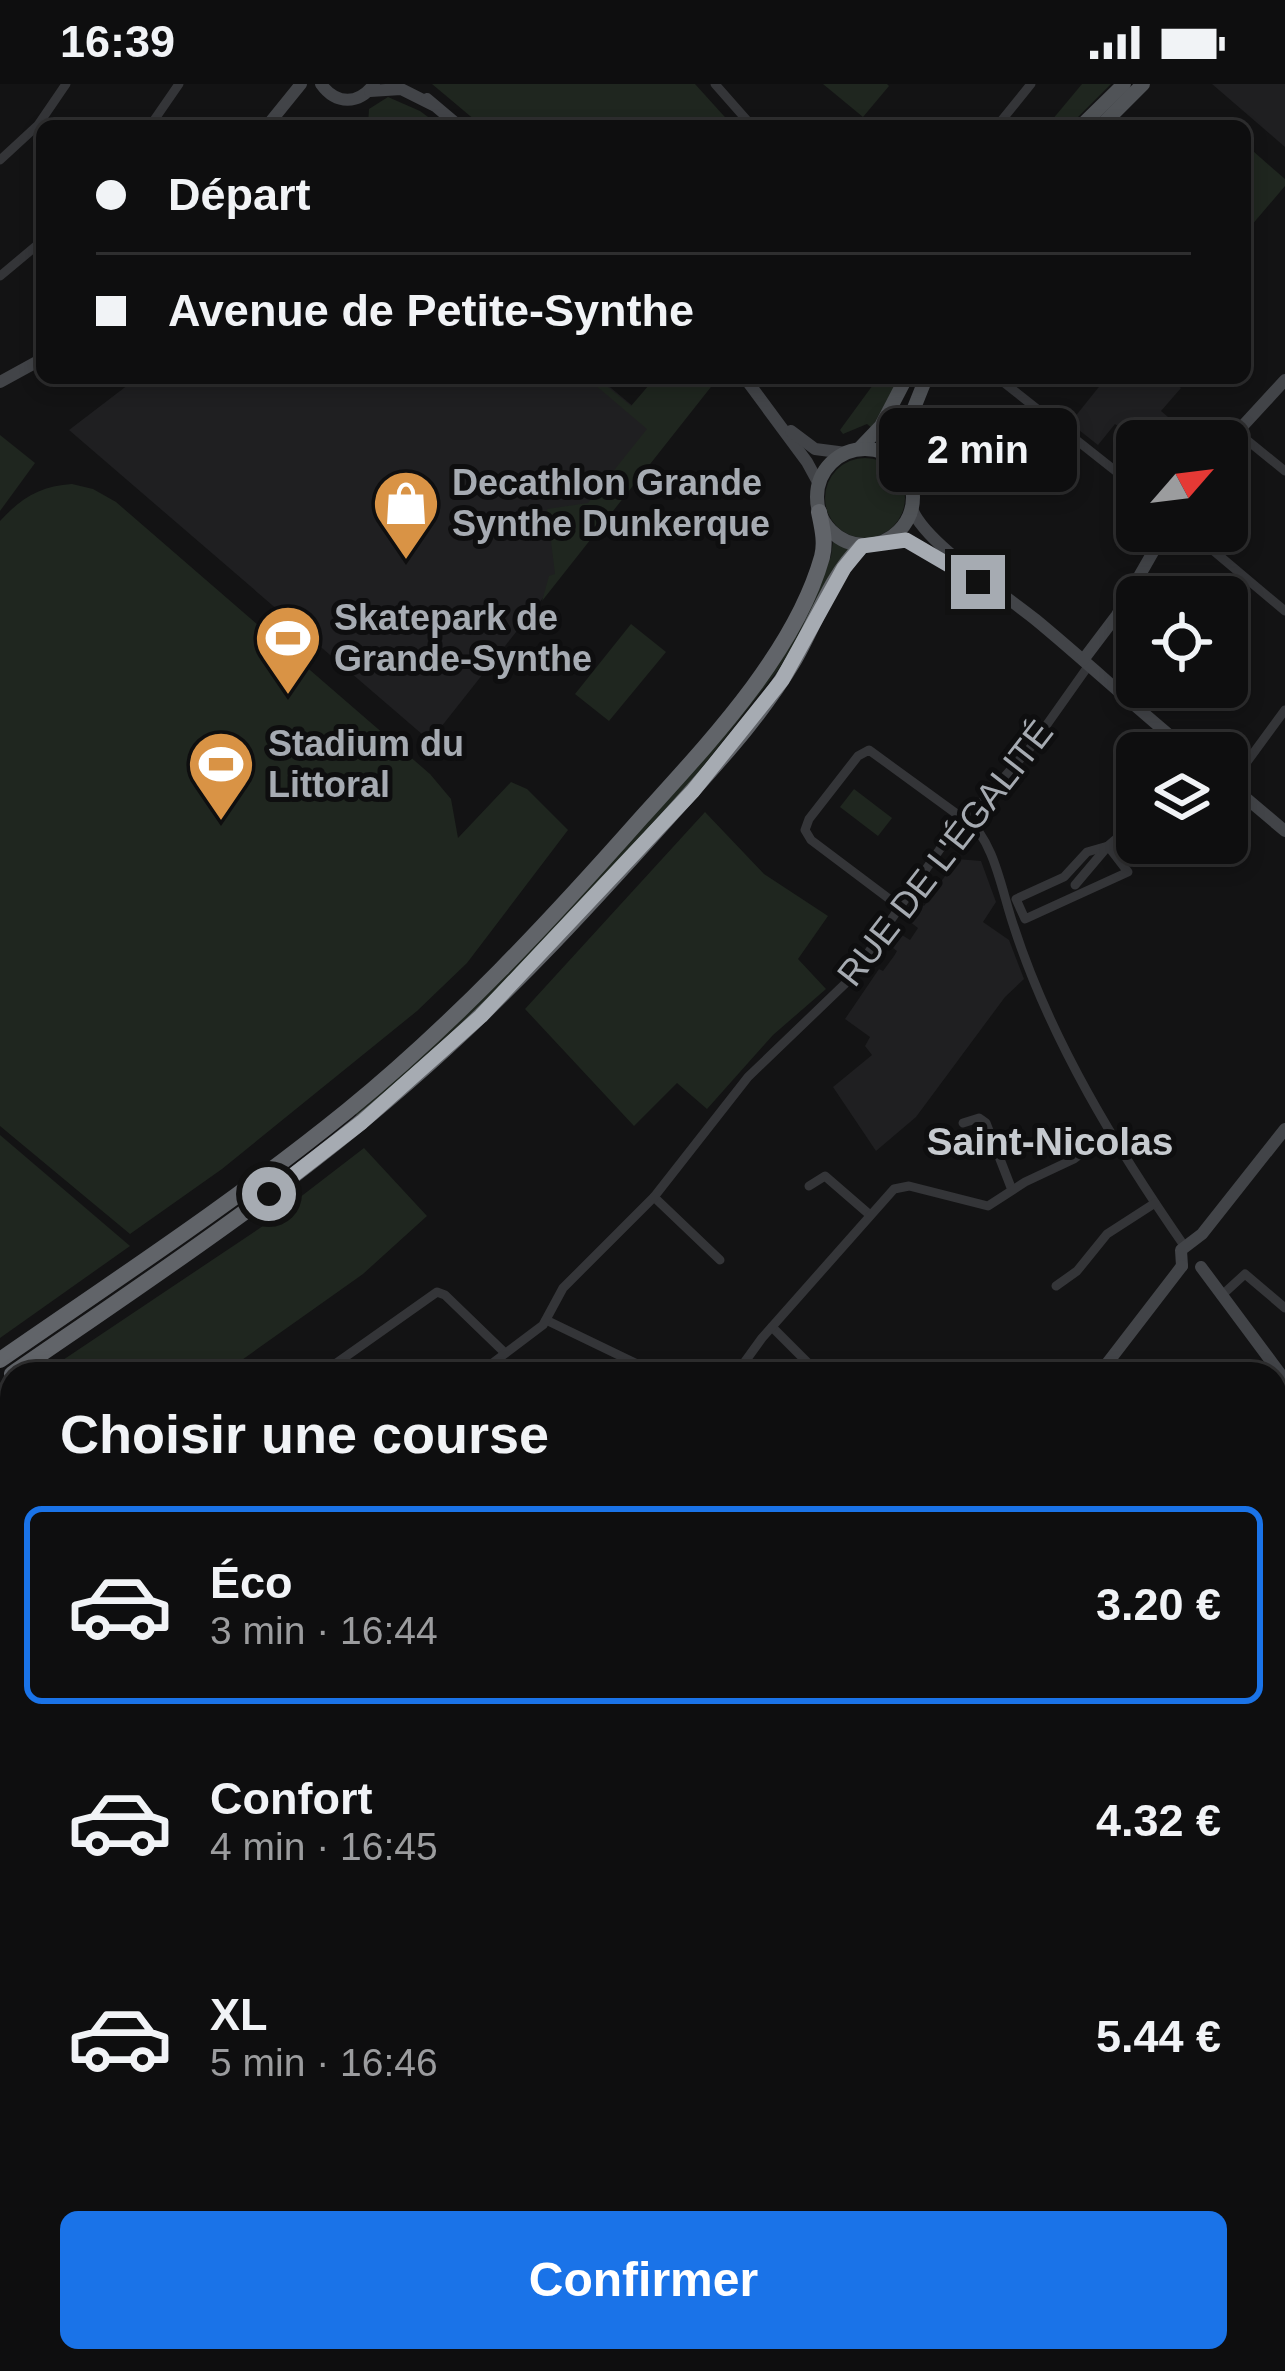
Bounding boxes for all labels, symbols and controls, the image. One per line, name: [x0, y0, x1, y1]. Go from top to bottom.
text: 16:39: [60, 16, 175, 67]
text: Départ: [168, 169, 311, 220]
text: Avenue de Petite-Synthe: [168, 285, 694, 336]
callout: 2 min: [879, 408, 1077, 492]
north arrow: [1116, 420, 1248, 552]
map controls: [1116, 420, 1248, 864]
text: 2 min: [927, 428, 1029, 471]
place label: Decathlon Grande Synthe Dunkerque: [452, 462, 770, 544]
shop icon: Decathlon Grande Synthe Dunkerque: [371, 468, 441, 562]
route end: [951, 555, 1005, 609]
button: locate: [1116, 576, 1248, 708]
place label: Skatepark de Grande-Synthe: [334, 597, 592, 679]
sports icon: Skatepark de Grande-Synthe: [253, 603, 323, 697]
street label: RUE DE L'ÉGALITÉ: [829, 712, 1061, 994]
place label: Stadium du Littoral: [268, 723, 464, 805]
sports icon: Stadium du Littoral: [186, 729, 256, 823]
button: layers: [1116, 732, 1248, 864]
district label: Saint-Nicolas: [926, 1120, 1174, 1163]
route start: [242, 1167, 296, 1221]
text: Choisir une course: [60, 1404, 549, 1464]
icon: car: [66, 1551, 174, 1659]
text: Éco: [210, 1557, 293, 1608]
text: 3.20 €: [1096, 1579, 1221, 1630]
text: 3 min · 16:44: [210, 1609, 438, 1652]
icon: car: [66, 1767, 174, 1875]
text: Confort: [210, 1773, 372, 1824]
text: 4.32 €: [1096, 1795, 1221, 1846]
text: 4 min · 16:45: [210, 1825, 438, 1868]
icon: car: [66, 1983, 174, 2091]
text: XL: [210, 1989, 268, 2040]
text: 5.44 €: [1096, 2011, 1221, 2062]
text: 5 min · 16:46: [210, 2041, 438, 2084]
button: Confirmer: [60, 2211, 1227, 2349]

